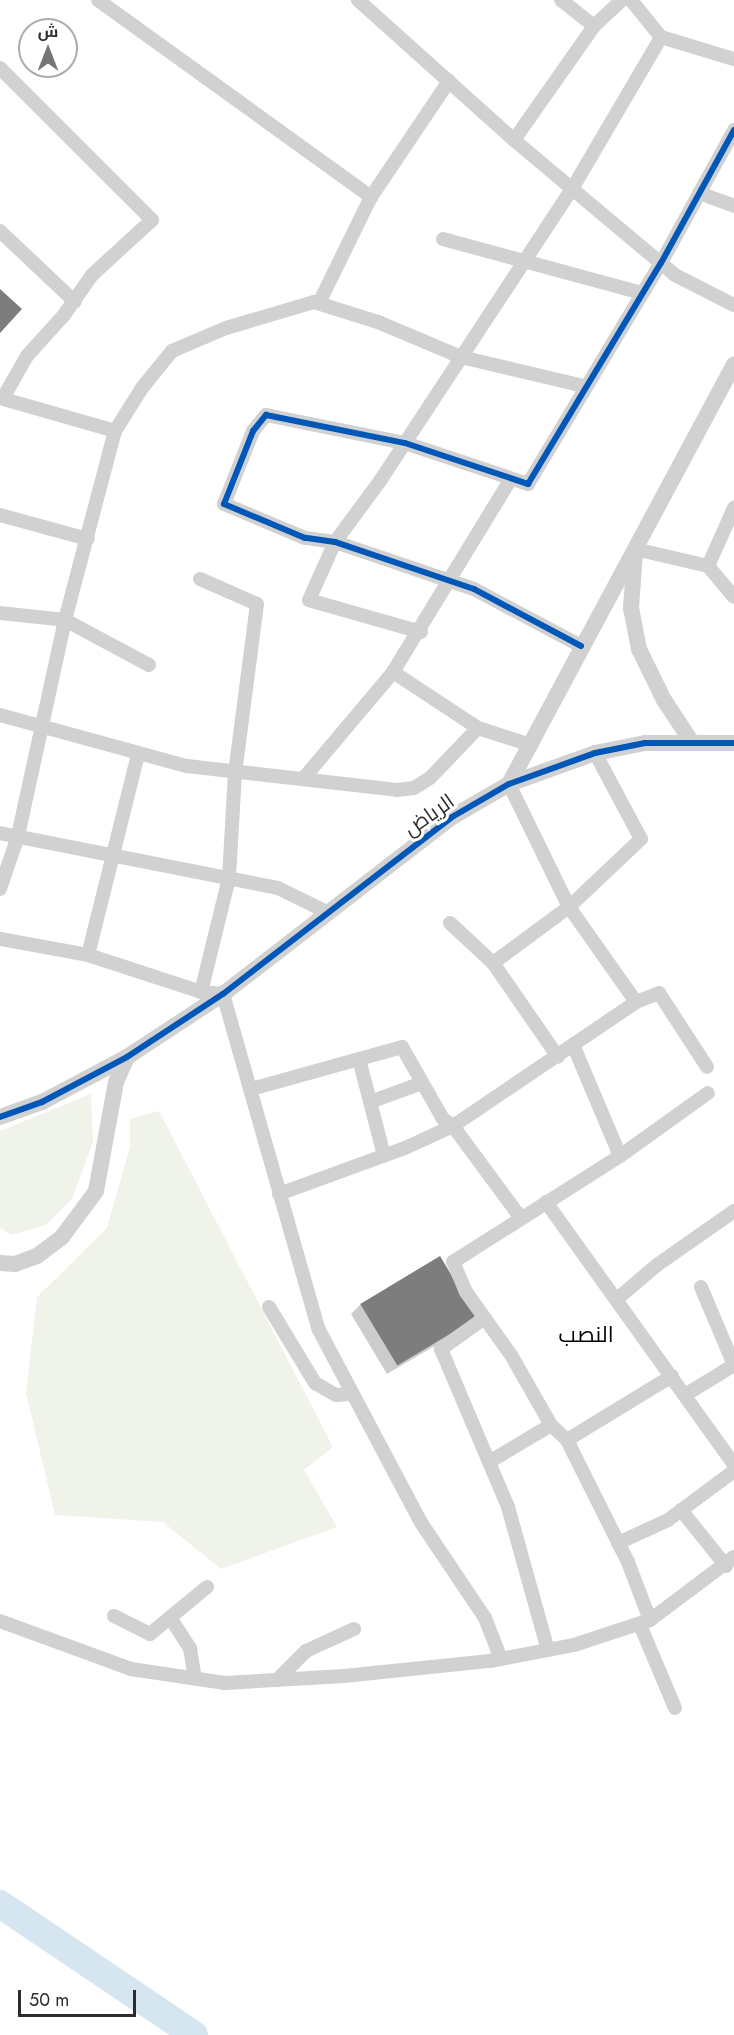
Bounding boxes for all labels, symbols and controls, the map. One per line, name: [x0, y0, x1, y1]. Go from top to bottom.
north arrow: [18, 18, 78, 78]
text: ش: [38, 20, 58, 43]
street label: الرياض: [399, 789, 459, 841]
district label: النصب: [558, 1322, 614, 1348]
scale bar: [21, 1978, 140, 2016]
text: 50 m: [29, 1987, 69, 2013]

